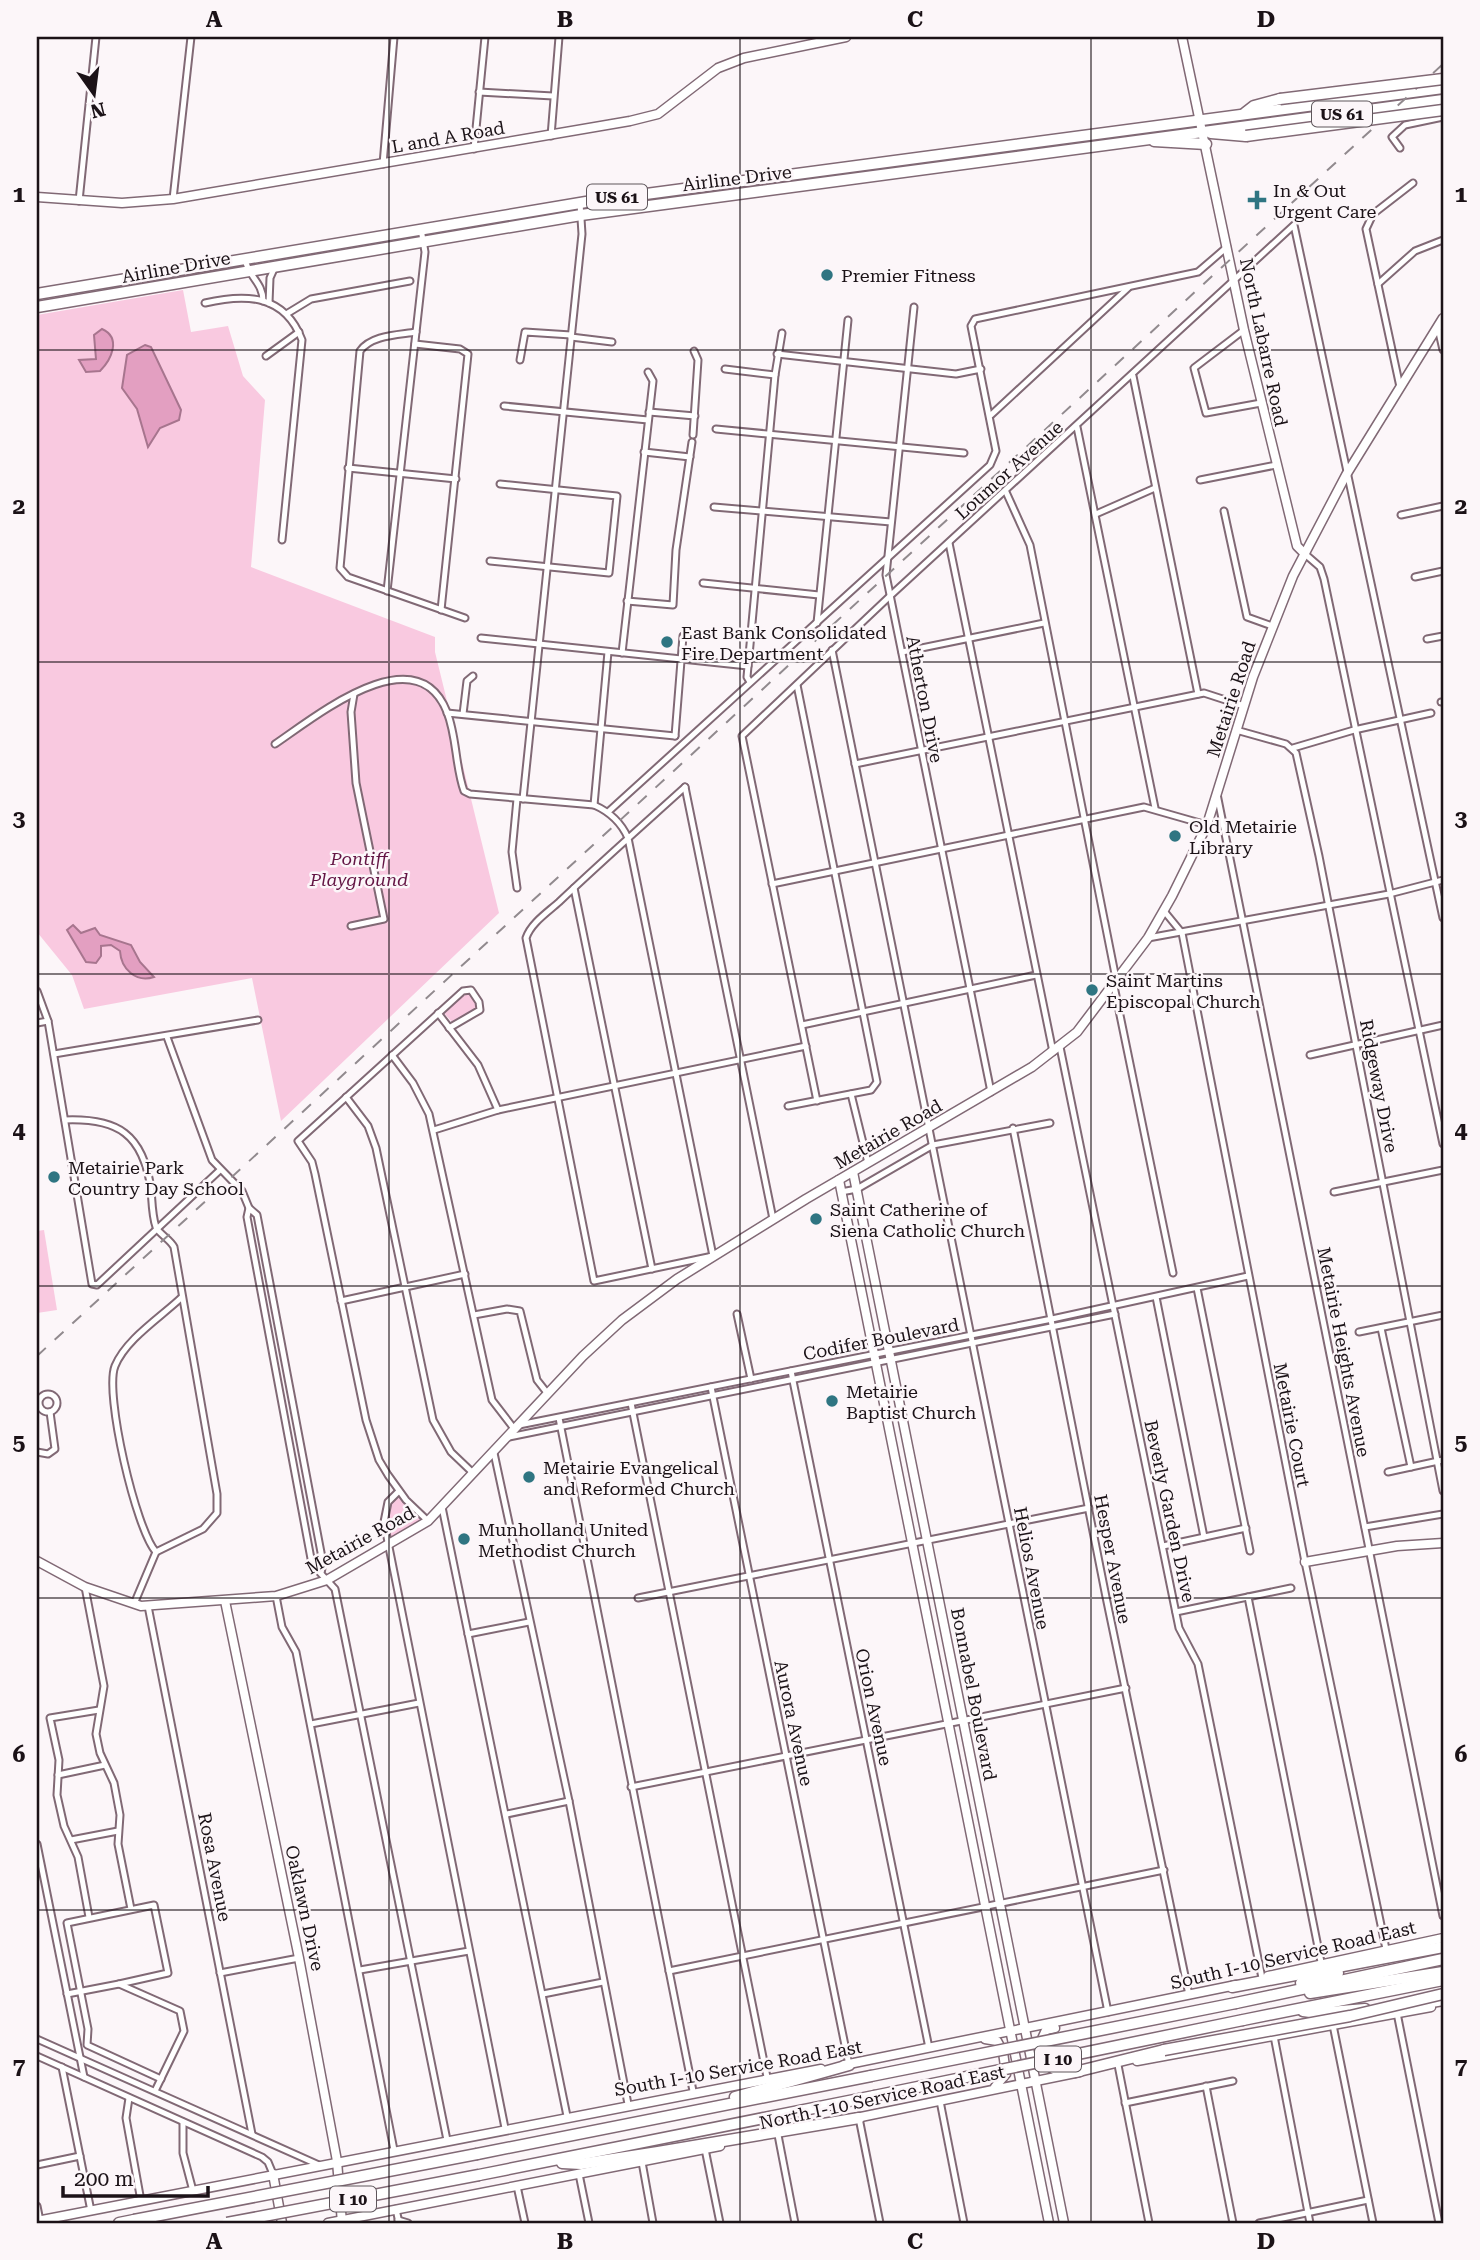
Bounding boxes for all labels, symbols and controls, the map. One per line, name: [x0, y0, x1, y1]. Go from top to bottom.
text: A: [206, 6, 223, 33]
text: B: [557, 6, 573, 33]
text: C: [907, 6, 923, 33]
text: D: [1257, 6, 1275, 33]
north arrow: [60, 60, 130, 130]
text: N: [88, 97, 108, 123]
road number: US 61: [1312, 102, 1372, 126]
street label: L and A Road: [390, 117, 507, 157]
street label: Airline Drive: [681, 161, 793, 195]
place label: In & Out Urgent Care: [1273, 180, 1377, 222]
text: 1: [13, 181, 26, 208]
text: 1: [1455, 181, 1468, 208]
road number: US 61: [587, 184, 647, 210]
marker: In & Out Urgent Care: [1247, 190, 1267, 210]
street label: Airline Drive: [120, 247, 232, 287]
street label: North Labarre Road: [1236, 256, 1292, 428]
place label: Premier Fitness: [841, 265, 975, 286]
marker: Premier Fitness: [819, 267, 835, 283]
street label: Loumor Avenue: [951, 416, 1067, 524]
text: 2: [13, 493, 25, 520]
text: 2: [1455, 493, 1467, 520]
place label: East Bank Consolidated Fire Department: [681, 622, 887, 664]
marker: East Bank Consolidated Fire Department: [659, 634, 675, 650]
street label: Atherton Drive: [902, 634, 948, 764]
street label: Metairie Road: [1202, 638, 1260, 760]
text: 3: [13, 805, 26, 832]
text: 3: [1455, 805, 1468, 832]
place label: Old Metairie Library: [1189, 816, 1297, 858]
marker: Old Metairie Library: [1167, 828, 1183, 844]
park label: Pontiff Playground: [309, 848, 408, 890]
place label: Saint Martins Episcopal Church: [1106, 970, 1261, 1012]
marker: Saint Martins Episcopal Church: [1084, 982, 1100, 998]
street label: Ridgeway Drive: [1356, 1018, 1402, 1155]
street label: Metairie Road: [830, 1094, 946, 1173]
text: 4: [13, 1117, 26, 1144]
text: 4: [1455, 1117, 1468, 1144]
place label: Metairie Park Country Day School: [68, 1157, 244, 1199]
marker: Metairie Park Country Day School: [46, 1169, 62, 1185]
place label: Saint Catherine of Siena Catholic Church: [830, 1199, 1025, 1241]
marker: Saint Catherine of Siena Catholic Church: [808, 1211, 824, 1227]
street label: Metairie Heights Avenue: [1313, 1245, 1375, 1459]
street label: Codifer Boulevard: [801, 1313, 961, 1364]
street label: Metairie Court: [1270, 1361, 1314, 1489]
place label: Metairie Baptist Church: [846, 1381, 977, 1423]
marker: Metairie Baptist Church: [824, 1393, 840, 1409]
street label: Beverly Garden Drive: [1140, 1418, 1200, 1604]
text: 5: [13, 1429, 26, 1456]
text: 5: [1455, 1429, 1468, 1456]
place label: Metairie Evangelical and Reformed Church: [543, 1457, 735, 1499]
marker: Metairie Evangelical and Reformed Church: [521, 1469, 537, 1485]
street label: Hesper Avenue: [1090, 1493, 1136, 1626]
street label: Metairie Road: [302, 1501, 418, 1578]
street label: Helios Avenue: [1010, 1505, 1054, 1631]
place label: Munholland United Methodist Church: [478, 1519, 649, 1561]
marker: Munholland United Methodist Church: [456, 1531, 472, 1547]
street label: Bonnabel Boulevard: [947, 1606, 1001, 1783]
street label: Orion Avenue: [851, 1647, 897, 1768]
street label: Aurora Avenue: [770, 1658, 818, 1788]
text: 6: [13, 1741, 26, 1768]
text: 6: [1455, 1741, 1468, 1768]
street label: Rosa Avenue: [194, 1811, 236, 1923]
street label: Oaklawn Drive: [281, 1843, 329, 1973]
street label: South I-10 Service Road East: [1168, 1916, 1418, 1993]
street label: South I-10 Service Road East: [612, 2036, 864, 2100]
road number: I 10: [1035, 2047, 1081, 2072]
text: 7: [13, 2053, 26, 2080]
text: 7: [1455, 2053, 1468, 2080]
street label: North I-10 Service Road East: [757, 2061, 1007, 2133]
scale bar: [63, 2155, 208, 2199]
text: 200 m: [74, 2167, 134, 2191]
road number: I 10: [330, 2186, 376, 2212]
text: A: [206, 2228, 223, 2255]
text: B: [557, 2228, 573, 2255]
text: C: [907, 2228, 923, 2255]
text: D: [1257, 2228, 1275, 2255]

